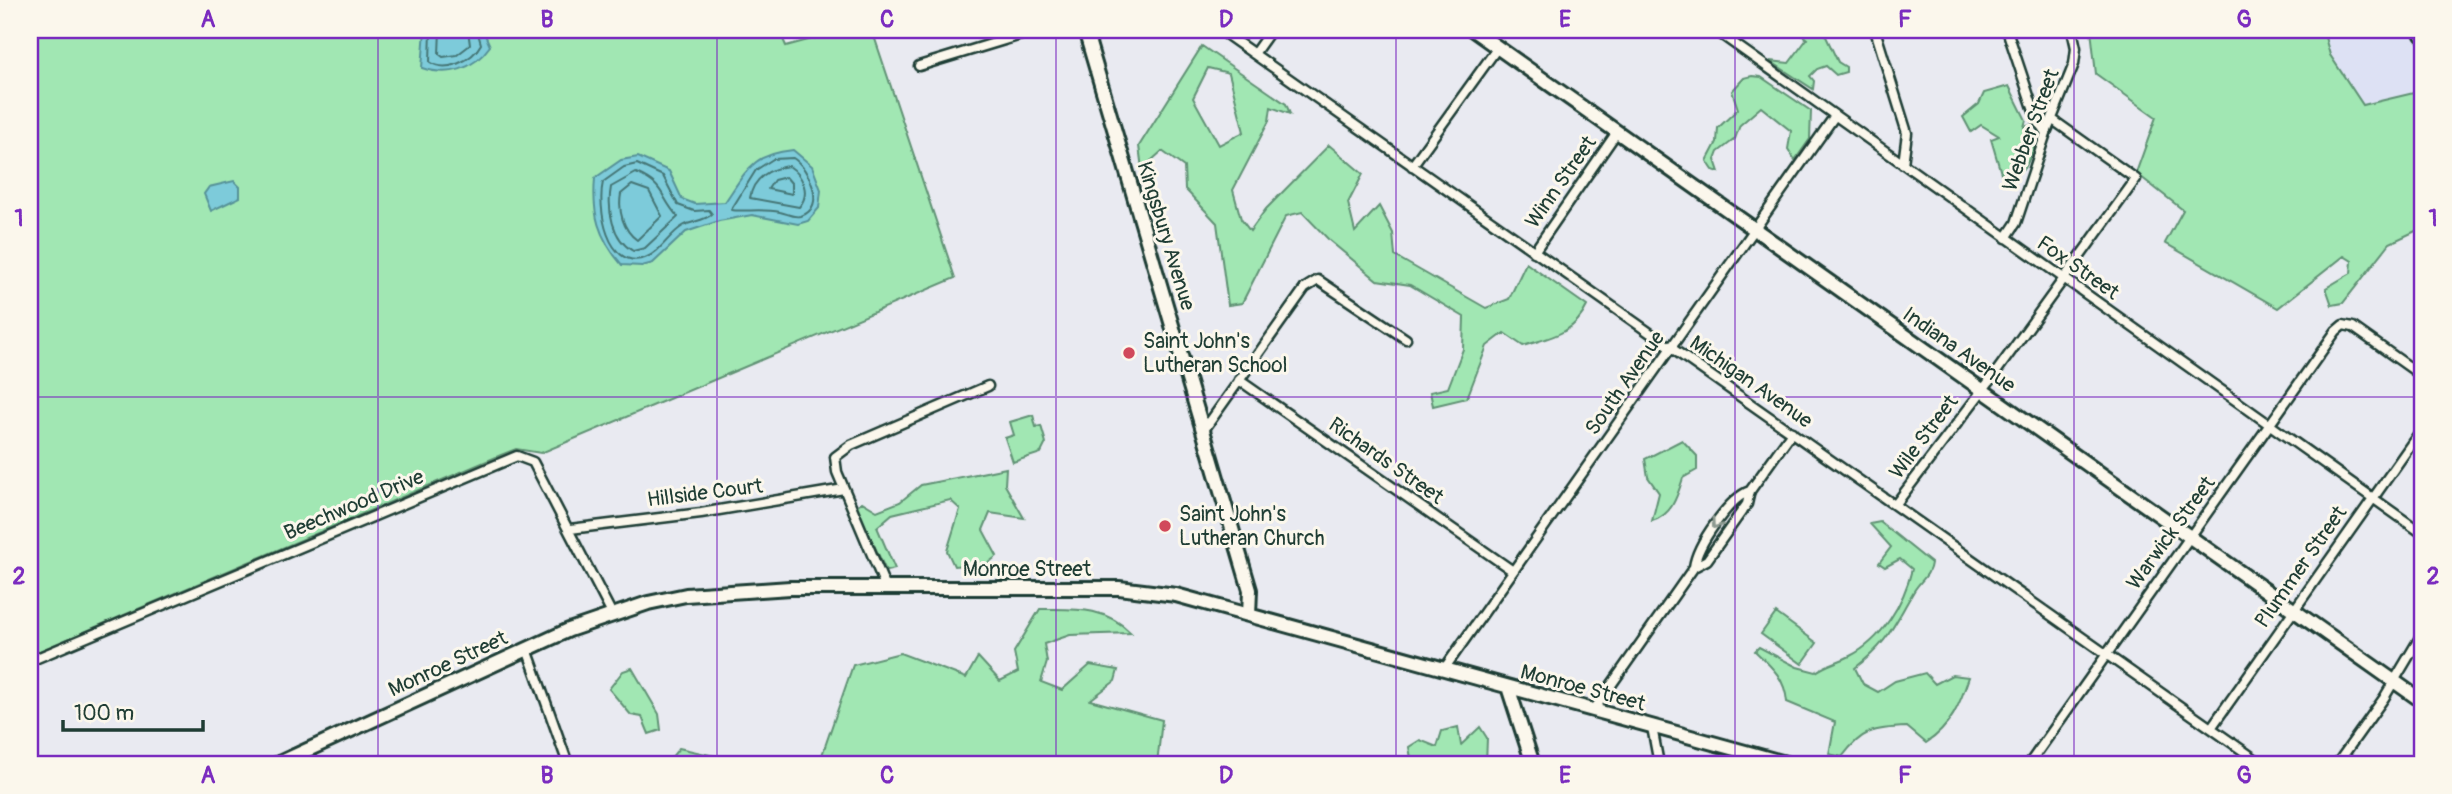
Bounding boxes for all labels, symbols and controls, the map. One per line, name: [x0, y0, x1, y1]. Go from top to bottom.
text: A: [201, 5, 216, 34]
text: B: [540, 5, 554, 34]
text: C: [880, 5, 894, 34]
text: D: [1219, 5, 1233, 34]
text: E: [1559, 5, 1571, 34]
text: F: [1898, 5, 1912, 34]
text: G: [2236, 5, 2252, 34]
street label: Webber Street: [1996, 65, 2066, 195]
street label: Winn Street: [1519, 130, 1603, 233]
street label: Kingsbury Avenue: [1131, 158, 1202, 314]
text: 1: [15, 204, 24, 233]
text: 1: [2429, 204, 2438, 233]
street label: Fox Street: [2031, 230, 2125, 307]
street label: Indiana Avenue: [1897, 301, 2021, 399]
street label: South Avenue: [1579, 325, 1671, 441]
place label: Saint John's Lutheran School: [1143, 328, 1287, 379]
street label: Michigan Avenue: [1684, 330, 1818, 435]
marker: Saint John's Lutheran School: [1121, 345, 1137, 361]
street label: Wile Street: [1884, 389, 1965, 484]
street label: Richards Street: [1323, 411, 1449, 511]
street label: Beechwood Drive: [280, 463, 429, 547]
street label: Warwick Street: [2121, 470, 2222, 595]
street label: Hillside Court: [646, 472, 765, 513]
street label: Plummer Street: [2249, 500, 2353, 633]
place label: Saint John's Lutheran Church: [1179, 501, 1325, 552]
one-way arrow: [1712, 516, 1724, 529]
marker: Saint John's Lutheran Church: [1157, 518, 1173, 534]
street label: Monroe Street: [963, 556, 1092, 583]
text: 2: [13, 562, 26, 591]
text: 2: [2427, 562, 2440, 591]
street label: Monroe Street: [384, 624, 512, 703]
street label: Monroe Street: [1518, 658, 1649, 718]
scale bar: [63, 689, 203, 733]
text: 100 m: [74, 700, 134, 727]
text: A: [201, 761, 216, 790]
text: B: [540, 761, 554, 790]
text: C: [880, 761, 894, 790]
text: D: [1219, 761, 1233, 790]
text: E: [1559, 761, 1571, 790]
text: F: [1898, 761, 1912, 790]
text: G: [2236, 761, 2252, 790]

